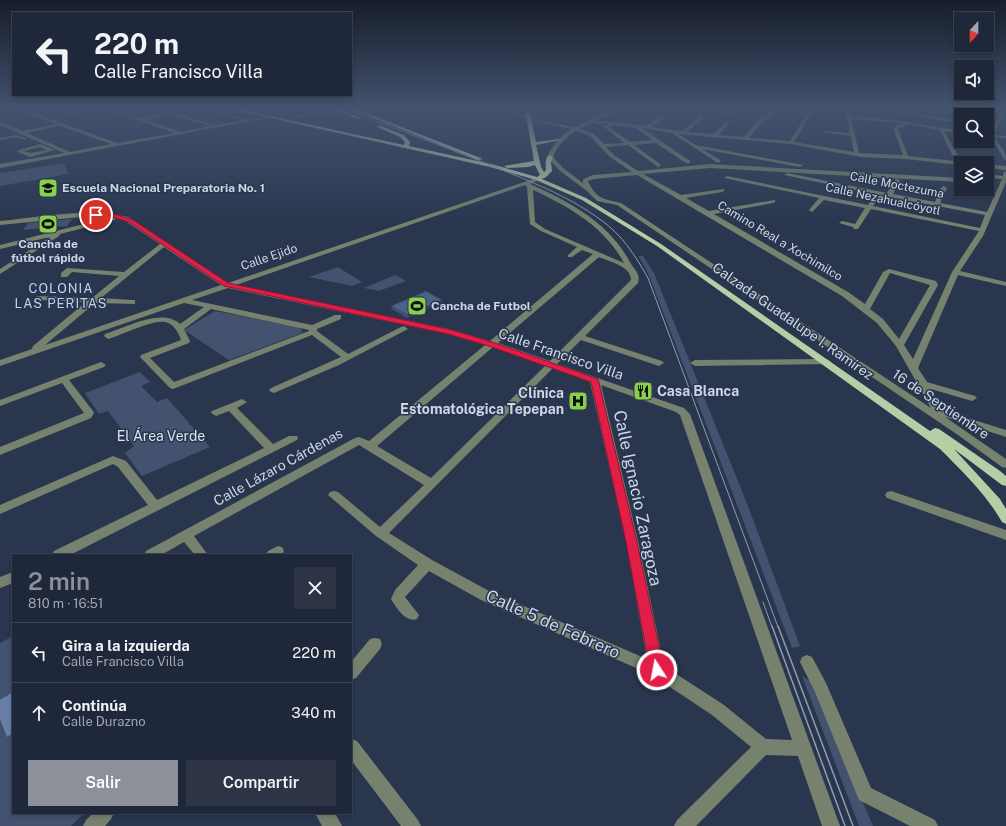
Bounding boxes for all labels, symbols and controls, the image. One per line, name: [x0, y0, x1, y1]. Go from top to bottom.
north arrow: [954, 12, 994, 52]
map controls: [954, 12, 994, 196]
text: 220 m: [94, 27, 179, 60]
icon: left: [28, 28, 80, 80]
button: sound: [954, 60, 994, 100]
text: Calle Francisco Villa: [94, 61, 263, 82]
button: search: [954, 108, 994, 148]
button: layers: [954, 156, 994, 196]
street label: Calle Moctezuma: [849, 169, 945, 201]
school or university icon: Escuela Nacional Preparatoria No. 1: [37, 177, 59, 199]
street label: Calle Nezahualcóyotl: [824, 180, 942, 218]
place label: Escuela Nacional Preparatoria No. 1: [62, 181, 265, 195]
pin: [79, 198, 113, 232]
street label: Camino Real a Xochimilco: [715, 198, 845, 284]
icon: arrive: [85, 204, 107, 226]
sports icon: Cancha de fútbol rápido: [37, 213, 59, 235]
place label: Cancha de fútbol rápido: [11, 237, 85, 265]
street label: Calle Ejido: [239, 241, 299, 273]
street label: Calzada Guadalupe I. Ramírez: [710, 259, 877, 383]
district label: COLONIA LAS PERITAS: [15, 281, 107, 311]
sports icon: Cancha de Futbol: [406, 295, 428, 317]
place label: Cancha de Futbol: [431, 299, 531, 313]
street label: Calle Francisco Villa: [496, 325, 626, 383]
street label: 16 de Septiembre: [890, 366, 992, 442]
restaurant icon: Casa Blanca: [632, 380, 654, 402]
place label: Casa Blanca: [657, 383, 739, 399]
place label: Clínica Estomatológica Tepepan: [400, 385, 564, 417]
hospital icon: Clínica Estomatológica Tepepan: [567, 390, 589, 412]
street label: Calle Ignacio Zaragoza: [610, 408, 666, 588]
street label: Calle Lázaro Cárdenas: [211, 425, 345, 509]
park label: El Área Verde: [117, 427, 205, 444]
text: 2 min: [28, 567, 90, 595]
button: close: [294, 567, 336, 609]
street label: Calle 5 de Febrero: [483, 585, 623, 663]
text: 810 m · 16:51: [28, 596, 103, 611]
text: Gira a la izquierda: [62, 637, 190, 654]
icon: left: [28, 642, 50, 664]
text: 220 m: [292, 644, 336, 661]
position arrow: [636, 649, 678, 691]
text: Calle Francisco Villa: [62, 654, 184, 669]
text: Continúa: [62, 697, 127, 714]
icon: ahead: [28, 702, 50, 724]
text: 340 m: [291, 704, 336, 721]
text: Calle Durazno: [62, 714, 146, 729]
button: Salir: [28, 760, 178, 806]
button: Compartir: [186, 760, 336, 806]

